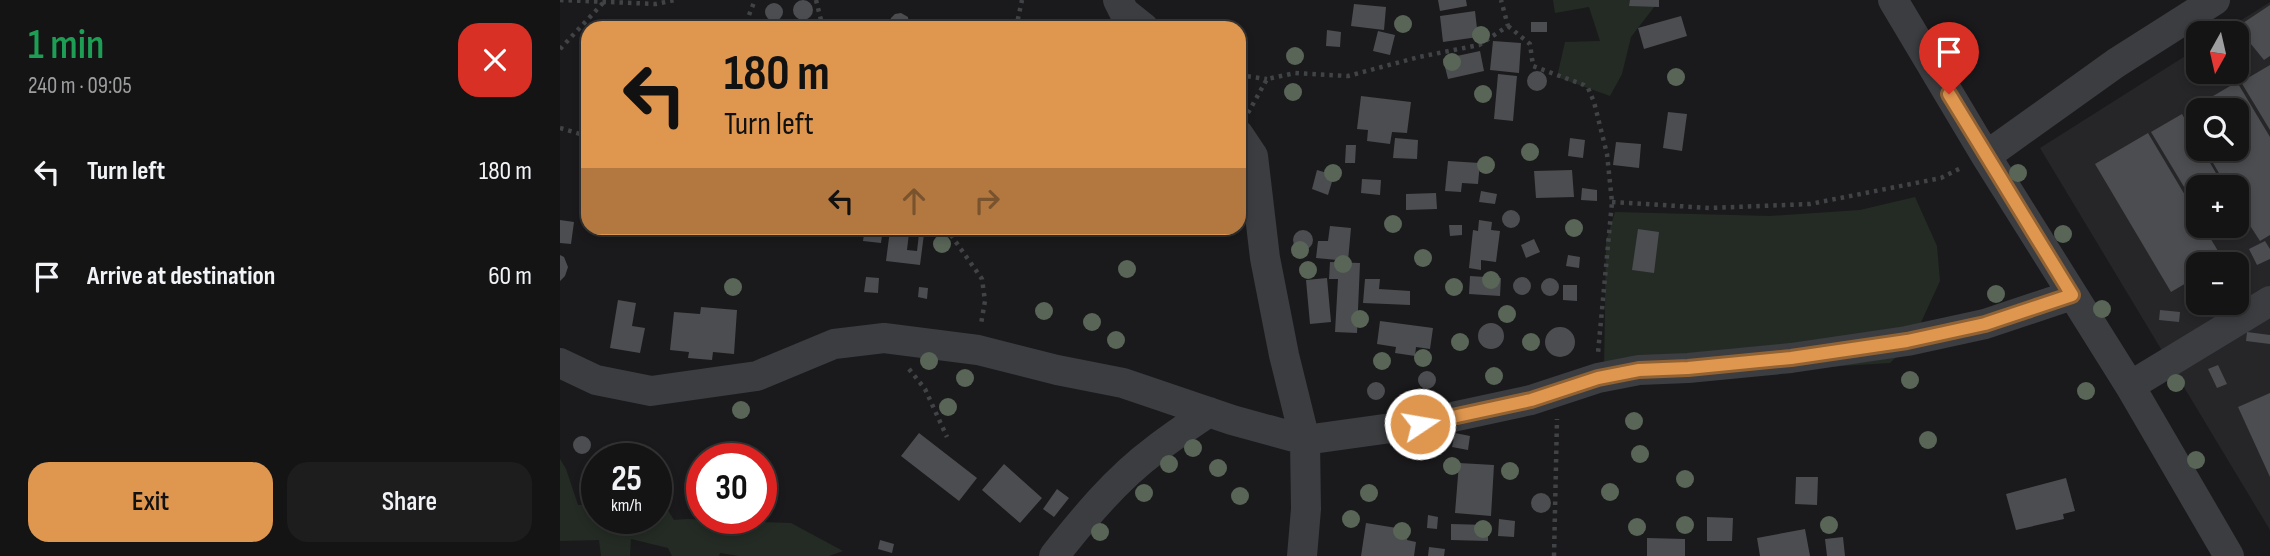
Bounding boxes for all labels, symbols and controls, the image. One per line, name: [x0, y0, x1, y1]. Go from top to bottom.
text: 1 min: [28, 20, 104, 71]
north arrow: [2186, 21, 2249, 84]
map controls: [2186, 21, 2249, 315]
pin: [1919, 22, 1979, 94]
button: close: [458, 23, 532, 97]
icon: arrive: [1930, 33, 1968, 71]
text: 180 m: [724, 45, 830, 104]
icon: left: [609, 49, 700, 140]
text: 240 m · 09:05: [28, 72, 132, 100]
button: search: [2186, 98, 2249, 161]
text: Turn left: [724, 105, 814, 144]
icon: left: [28, 153, 66, 191]
text: Turn left: [87, 156, 165, 187]
text: 180 m: [479, 156, 532, 187]
button: +: [2186, 175, 2249, 238]
icon: left: [822, 182, 860, 220]
icon: ahead: [895, 182, 933, 220]
icon: right: [968, 182, 1006, 220]
button: −: [2186, 252, 2249, 315]
icon: arrive: [28, 258, 66, 296]
text: Arrive at destination: [87, 261, 275, 292]
text: 60 m: [488, 261, 532, 292]
position arrow: [1383, 387, 1457, 461]
speed limit sign: 30: [686, 443, 777, 534]
text: 25: [611, 458, 642, 501]
button: Exit: [28, 462, 273, 542]
button: Share: [287, 462, 532, 542]
text: km/h: [611, 495, 642, 516]

